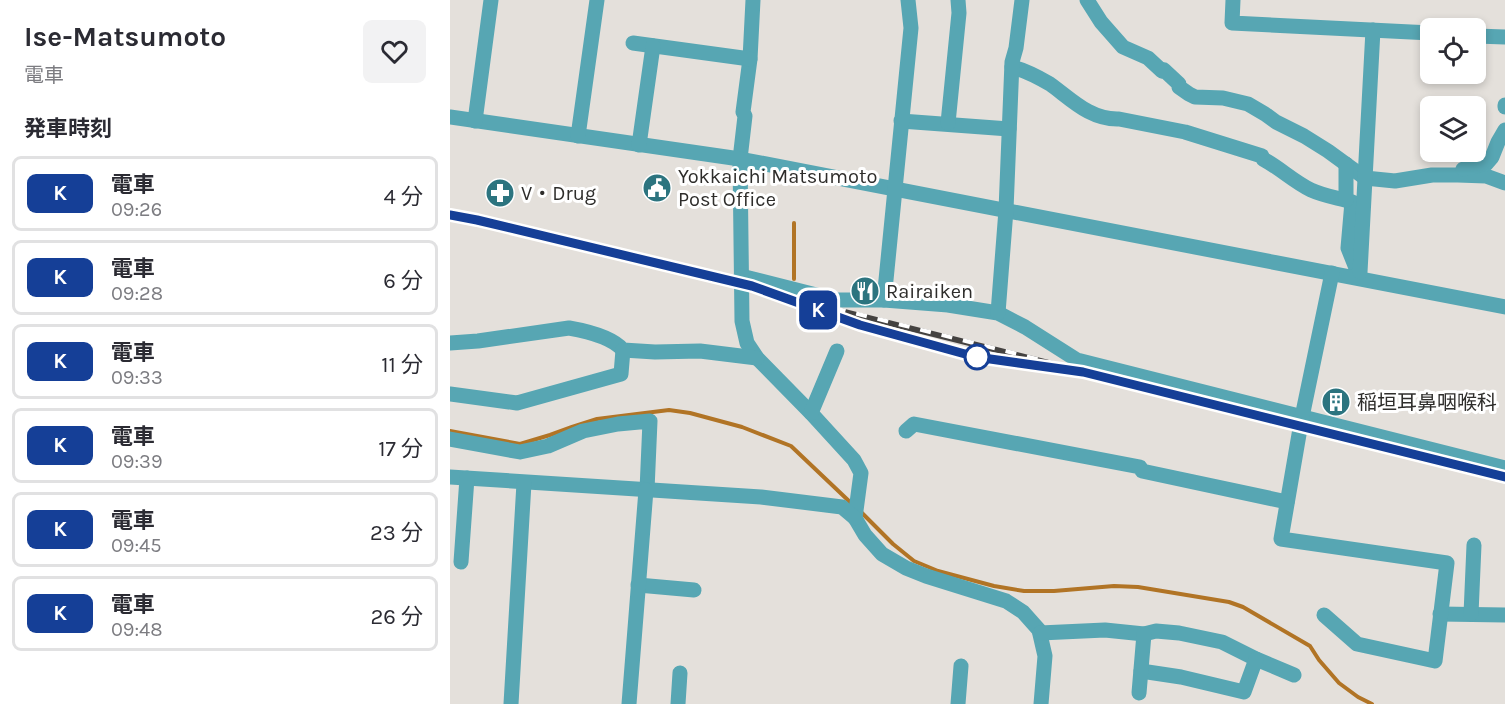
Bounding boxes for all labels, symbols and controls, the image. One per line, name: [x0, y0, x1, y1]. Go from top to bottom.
map controls: [1420, 18, 1486, 162]
button: locate: [1420, 18, 1486, 84]
text: Ise-Matsumoto: [24, 20, 226, 53]
button: heart: [363, 20, 426, 83]
text: 電車: [24, 64, 64, 87]
button: layers: [1420, 96, 1486, 162]
text: 発車時刻: [24, 116, 112, 142]
place label: Yokkaichi Matsumoto Post Office: [678, 165, 877, 211]
text: 電車: [111, 172, 155, 198]
public building icon: Yokkaichi Matsumoto Post Office: [641, 172, 673, 204]
pharmacy icon: V・Drug: [484, 177, 516, 209]
text: K: [53, 181, 67, 205]
place label: V・Drug: [521, 182, 596, 205]
text: 4 分: [383, 184, 423, 210]
text: 09:26: [111, 198, 162, 221]
text: 電車: [111, 256, 155, 282]
text: K: [53, 265, 67, 289]
text: 6 分: [383, 268, 423, 294]
restaurant icon: Rairaiken: [849, 275, 881, 307]
place label: Rairaiken: [886, 280, 973, 303]
text: 09:28: [111, 282, 163, 305]
line badge: K: [798, 290, 838, 330]
text: K: [811, 298, 825, 322]
text: 電車: [111, 340, 155, 366]
unlabelled marker: [964, 344, 990, 370]
text: K: [53, 349, 67, 373]
text: 11 分: [381, 352, 423, 378]
text: 09:33: [111, 366, 163, 389]
building icon: 稲垣耳鼻咽喉科: [1320, 386, 1352, 418]
place label: 稲垣耳鼻咽喉科: [1357, 391, 1497, 414]
text: 電車: [111, 424, 155, 450]
text: K: [53, 433, 67, 457]
text: 17 分: [378, 436, 423, 462]
text: 09:39: [111, 450, 163, 473]
text: 電車: [111, 508, 155, 534]
text: K: [53, 517, 67, 541]
text: 23 分: [370, 520, 423, 546]
text: 09:45: [111, 534, 162, 557]
text: 電車: [111, 592, 155, 618]
text: K: [53, 601, 67, 625]
text: 26 分: [370, 604, 423, 630]
text: 09:48: [111, 618, 163, 641]

